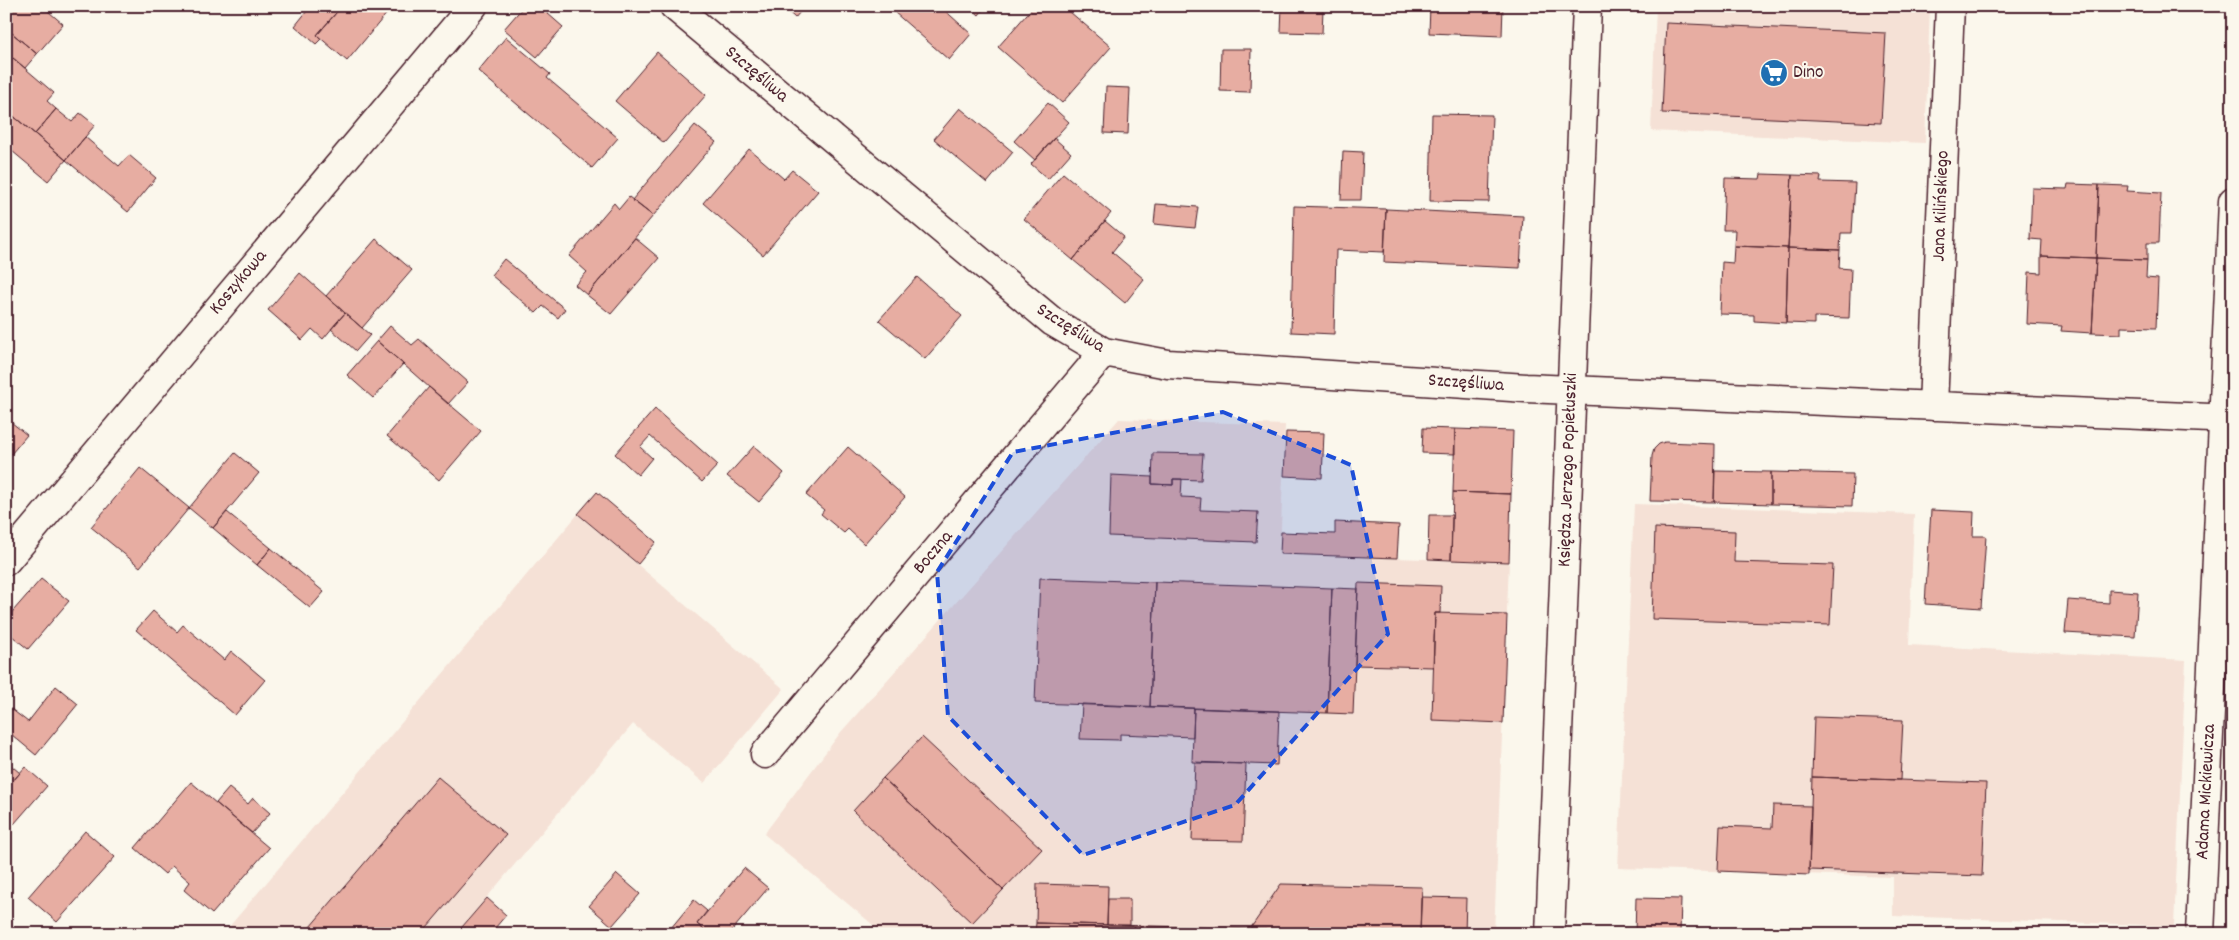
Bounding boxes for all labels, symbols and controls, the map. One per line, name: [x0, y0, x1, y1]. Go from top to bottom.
street label: Szczęśliwa: [718, 40, 795, 111]
supermarket icon: Dino: [1759, 58, 1789, 88]
place label: Dino: [1793, 60, 1824, 87]
street label: Jana Kilińskiego: [1927, 150, 1957, 262]
street label: Koszykowa: [204, 244, 275, 321]
street label: Szczęśliwa: [1031, 297, 1110, 361]
street label: Szczęśliwa: [1427, 368, 1506, 400]
street label: Księdza Jerzego Popiełuszki: [1552, 372, 1586, 568]
street label: Boczna: [908, 524, 961, 581]
street label: Adama Mickiewicza: [2190, 722, 2224, 861]

